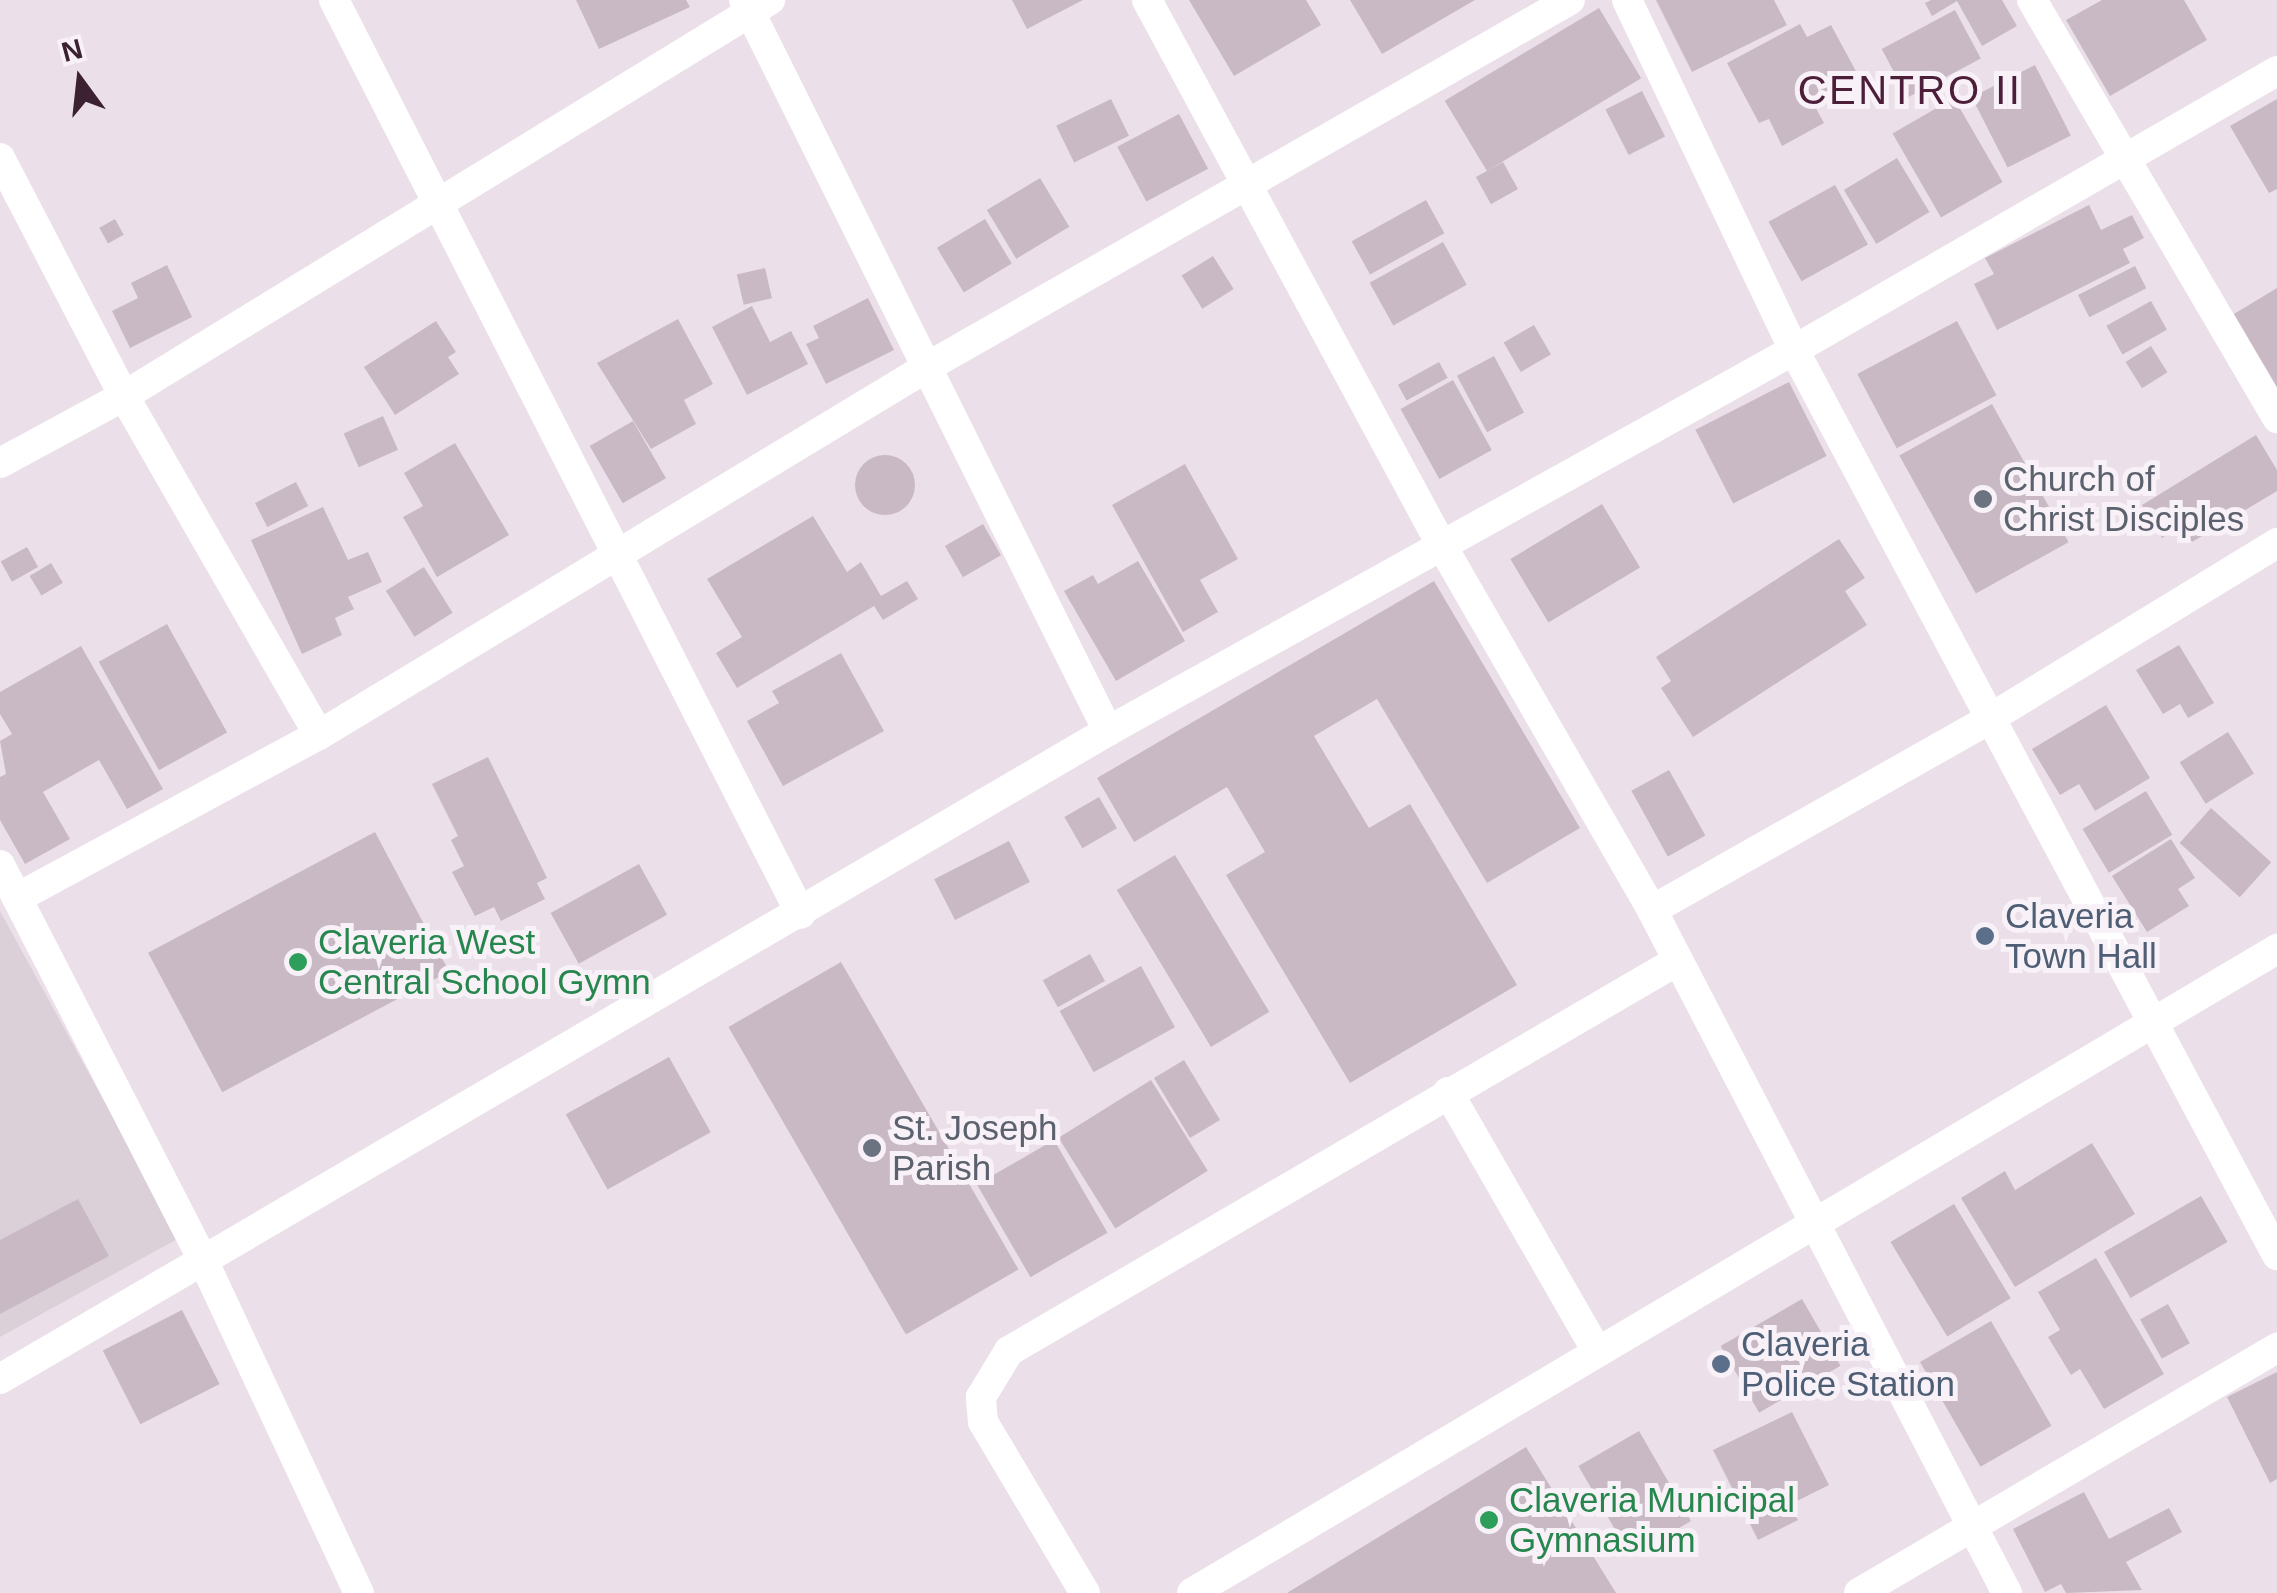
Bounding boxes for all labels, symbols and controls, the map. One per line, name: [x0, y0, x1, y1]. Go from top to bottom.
north arrow: [30, 30, 130, 130]
text: N: [58, 33, 86, 68]
district label: CENTRO II: [1798, 66, 2022, 114]
place label: Church of Christ Disciples: [2003, 458, 2244, 540]
marker: Church of Christ Disciples: [1972, 488, 1994, 510]
place label: Claveria Town Hall: [2005, 895, 2157, 977]
place label: Claveria West Central School Gymn: [318, 921, 651, 1003]
marker: Claveria Town Hall: [1974, 925, 1996, 947]
marker: Claveria West Central School Gymn: [287, 951, 309, 973]
place label: St. Joseph Parish: [892, 1107, 1057, 1189]
marker: St. Joseph Parish: [861, 1137, 883, 1159]
place label: Claveria Police Station: [1741, 1323, 1955, 1405]
marker: Claveria Police Station: [1710, 1353, 1732, 1375]
place label: Claveria Municipal Gymnasium: [1509, 1479, 1795, 1561]
marker: Claveria Municipal Gymnasium: [1478, 1509, 1500, 1531]

